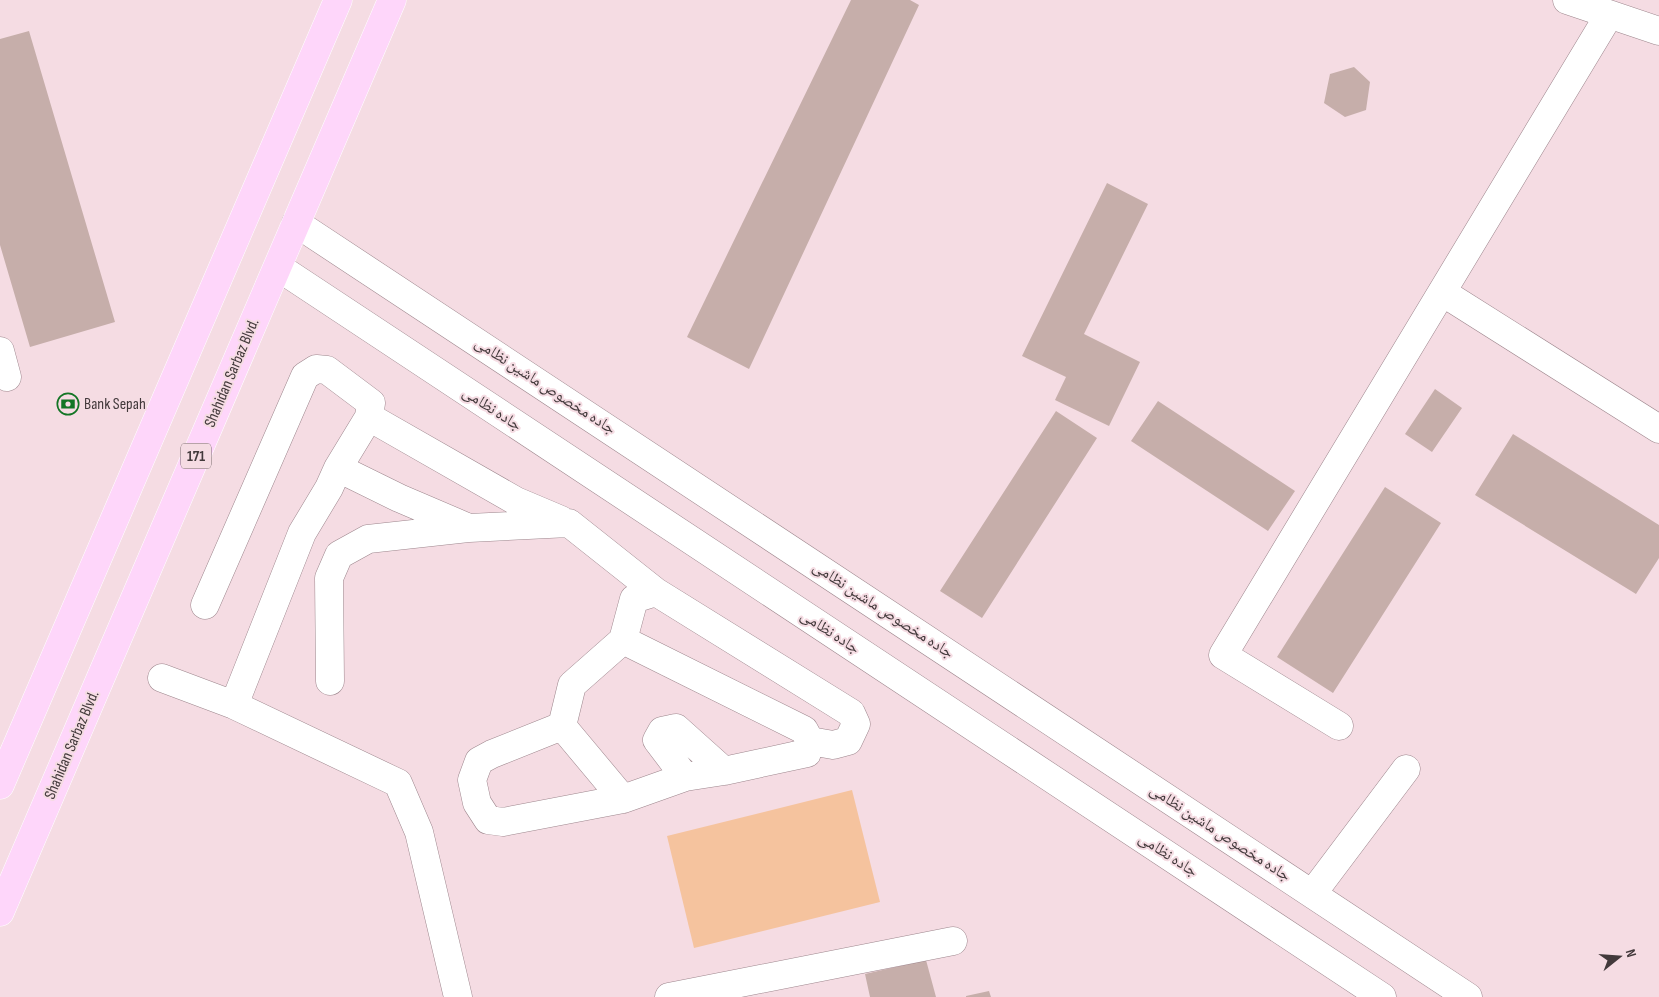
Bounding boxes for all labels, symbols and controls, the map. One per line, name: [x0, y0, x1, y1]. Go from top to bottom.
street label: Shahidan Sarbaz Blvd.: [201, 316, 263, 430]
street label: جاده مخصوص ماشین نظامی: [471, 333, 619, 439]
street label: جاده نظامی: [459, 383, 525, 435]
bank icon: Bank Sepah: [56, 392, 80, 416]
place label: Bank Sepah: [84, 395, 146, 414]
road number: 171: [181, 444, 211, 468]
street label: جاده مخصوص ماشین نظامی: [809, 557, 957, 663]
street label: جاده نظامی: [797, 606, 863, 658]
street label: Shahidan Sarbaz Blvd.: [41, 688, 103, 802]
street label: جاده مخصوص ماشین نظامی: [1146, 780, 1294, 886]
street label: جاده نظامی: [1135, 829, 1201, 881]
north arrow: [1594, 932, 1644, 982]
text: N: [1622, 947, 1640, 959]

